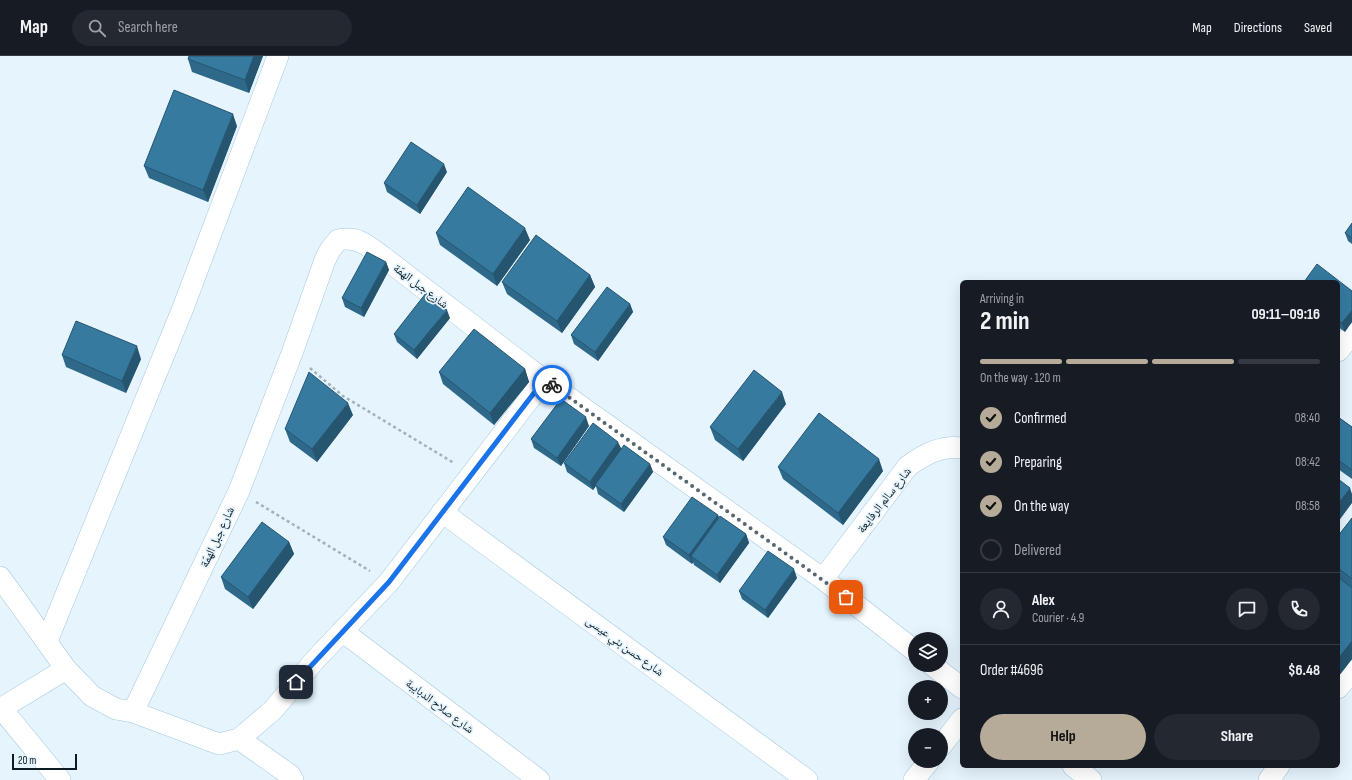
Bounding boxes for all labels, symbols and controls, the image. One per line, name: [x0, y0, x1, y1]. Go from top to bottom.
search box: [72, 10, 352, 46]
text: Map: [20, 16, 48, 39]
icon: search: [86, 17, 108, 39]
text: Search here: [118, 18, 178, 37]
text: Map: [1192, 19, 1212, 36]
text: Directions: [1234, 19, 1282, 36]
text: Saved: [1304, 19, 1332, 36]
street label: شارع جبل الهمّة: [390, 261, 451, 312]
text: Arriving in: [980, 291, 1024, 307]
text: 09:11–09:16: [1251, 305, 1320, 324]
text: 2 min: [980, 306, 1030, 337]
courier: [532, 365, 572, 405]
text: On the way · 120 m: [980, 370, 1061, 386]
icon: bike: [541, 374, 563, 396]
icon: check: [980, 407, 1002, 429]
text: Confirmed: [1014, 409, 1067, 428]
text: 08:40: [1295, 410, 1320, 426]
icon: check: [980, 451, 1002, 473]
text: Preparing: [1014, 453, 1062, 472]
text: 08:42: [1295, 454, 1320, 470]
street label: شارع سالم الرفايعة: [854, 464, 915, 536]
icon: check: [980, 495, 1002, 517]
text: On the way: [1014, 497, 1069, 516]
text: 08:58: [1295, 498, 1320, 514]
street label: شارع جبل الهمّة: [197, 504, 238, 570]
text: Delivered: [1014, 541, 1061, 560]
pin: [829, 580, 863, 614]
icon: bag: [835, 586, 857, 608]
button: person: [980, 588, 1022, 630]
button: chat: [1226, 588, 1268, 630]
button: phone: [1278, 588, 1320, 630]
text: Alex: [1032, 591, 1055, 610]
text: Courier · 4.9: [1032, 610, 1084, 626]
street label: شارع حسن بني عيسى: [582, 613, 667, 681]
map controls: [908, 632, 948, 768]
button: layers: [908, 632, 948, 672]
text: Order #4696: [980, 661, 1043, 680]
text: $6.48: [1288, 661, 1320, 680]
pin: [279, 665, 313, 699]
icon: home: [285, 671, 307, 693]
street label: شارع صلاح الدبايبة: [403, 676, 477, 737]
button: +: [908, 680, 948, 720]
button: Help: [980, 714, 1146, 760]
button: Share: [1154, 714, 1320, 760]
button: −: [908, 728, 948, 768]
scale bar: [12, 752, 77, 771]
text: 20 m: [18, 754, 36, 767]

